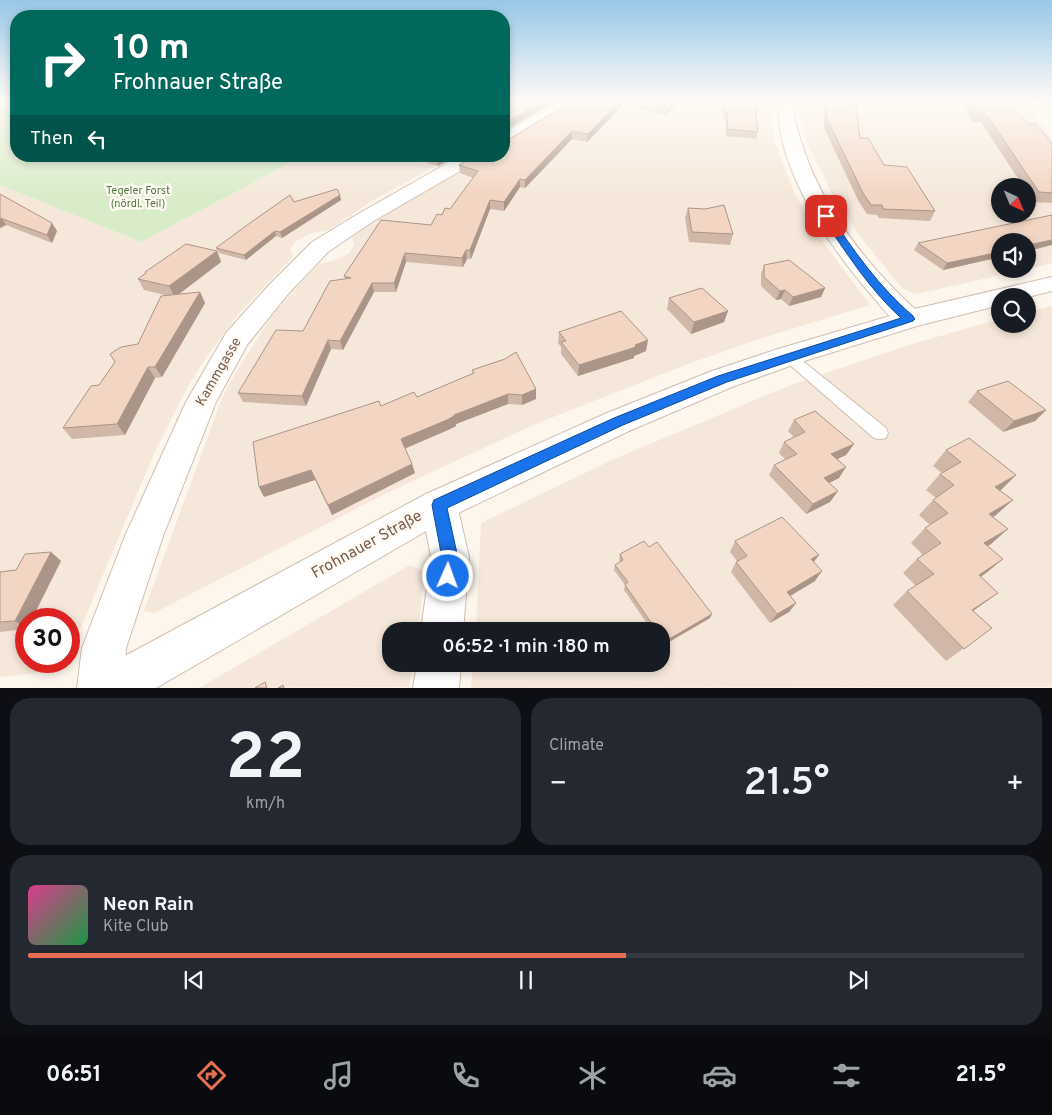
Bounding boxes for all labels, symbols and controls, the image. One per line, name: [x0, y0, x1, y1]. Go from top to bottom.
text: 10 m: [113, 27, 189, 71]
icon: right: [30, 30, 95, 95]
text: Frohnauer Straße: [113, 70, 283, 97]
icon: left: [83, 125, 111, 153]
text: Then: [30, 127, 73, 151]
north arrow: [991, 178, 1036, 222]
map controls: [991, 178, 1036, 333]
park label: Tegeler Forst (nördl. Teil): [106, 184, 170, 211]
pin: [805, 195, 847, 237]
icon: arrive: [812, 202, 840, 230]
button: sound: [991, 233, 1036, 278]
button: search: [991, 288, 1036, 333]
street label: Kammgasse: [192, 335, 246, 409]
street label: Frohnauer Straße: [308, 506, 426, 584]
position arrow: [421, 549, 473, 601]
speed limit sign: 30: [15, 608, 80, 673]
text: 06:52 · 1 min · 180 m: [442, 635, 610, 659]
text: 22: [226, 720, 305, 802]
text: Climate: [549, 736, 604, 756]
text: 21.5°: [743, 760, 830, 809]
text: −: [549, 767, 567, 803]
text: +: [1006, 767, 1024, 803]
text: km/h: [246, 794, 285, 814]
text: Neon Rain: [103, 893, 194, 917]
text: Kite Club: [103, 917, 168, 937]
icon: previous: [180, 966, 208, 994]
icon: pause: [512, 966, 540, 994]
icon: next: [844, 966, 872, 994]
icon: directions: [194, 1058, 229, 1093]
icon: music: [321, 1058, 356, 1093]
icon: phone: [448, 1058, 483, 1093]
icon: climate: [575, 1058, 610, 1093]
icon: car: [702, 1058, 737, 1093]
icon: filters: [829, 1058, 864, 1093]
text: 06:51: [46, 1062, 102, 1089]
text: 21.5°: [956, 1062, 1006, 1089]

